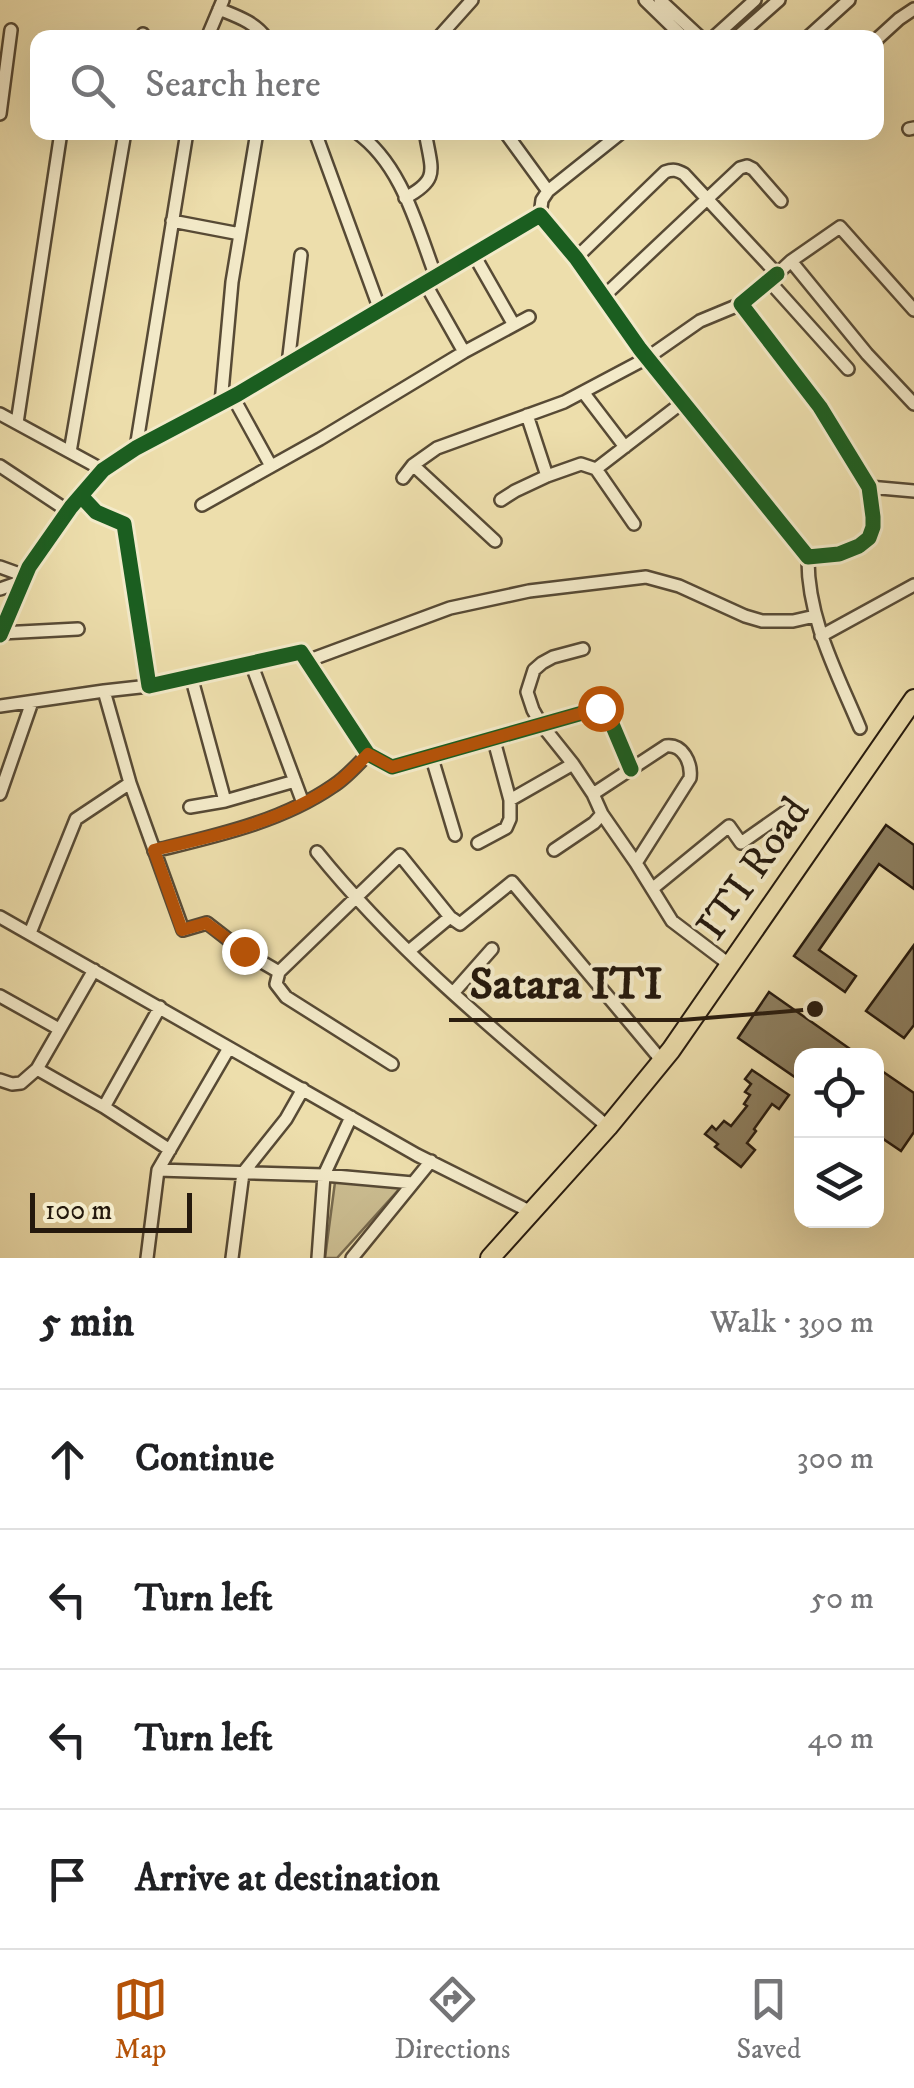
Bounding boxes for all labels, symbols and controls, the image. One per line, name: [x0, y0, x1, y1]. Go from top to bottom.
search box: [30, 30, 884, 140]
icon: search: [65, 58, 120, 113]
text: Search here: [145, 61, 321, 109]
route start: [578, 686, 624, 732]
street label: ITI Road: [686, 788, 822, 950]
route end: [222, 929, 268, 975]
callout: Satara ITI: [449, 945, 682, 1020]
text: Satara ITI: [470, 957, 662, 1013]
map controls: [794, 1048, 884, 1228]
button: locate: [794, 1048, 884, 1138]
button: layers: [794, 1138, 884, 1228]
scale bar: [30, 1188, 192, 1232]
text: 100 m: [45, 1193, 112, 1228]
text: 5 min: [40, 1297, 134, 1349]
text: Walk · 390 m: [710, 1303, 874, 1343]
icon: ahead: [40, 1432, 95, 1487]
text: Continue: [135, 1435, 274, 1483]
text: 300 m: [797, 1439, 874, 1479]
icon: left: [40, 1572, 95, 1627]
text: Turn left: [135, 1575, 273, 1623]
text: 50 m: [810, 1579, 874, 1619]
icon: left: [40, 1712, 95, 1767]
text: Turn left: [135, 1715, 273, 1763]
text: 40 m: [807, 1719, 874, 1759]
icon: arrive: [40, 1852, 95, 1907]
text: Arrive at destination: [135, 1855, 440, 1903]
tab: Map: [113, 1972, 168, 2067]
tab: Directions: [394, 1972, 510, 2067]
tab: Saved: [737, 1972, 801, 2067]

